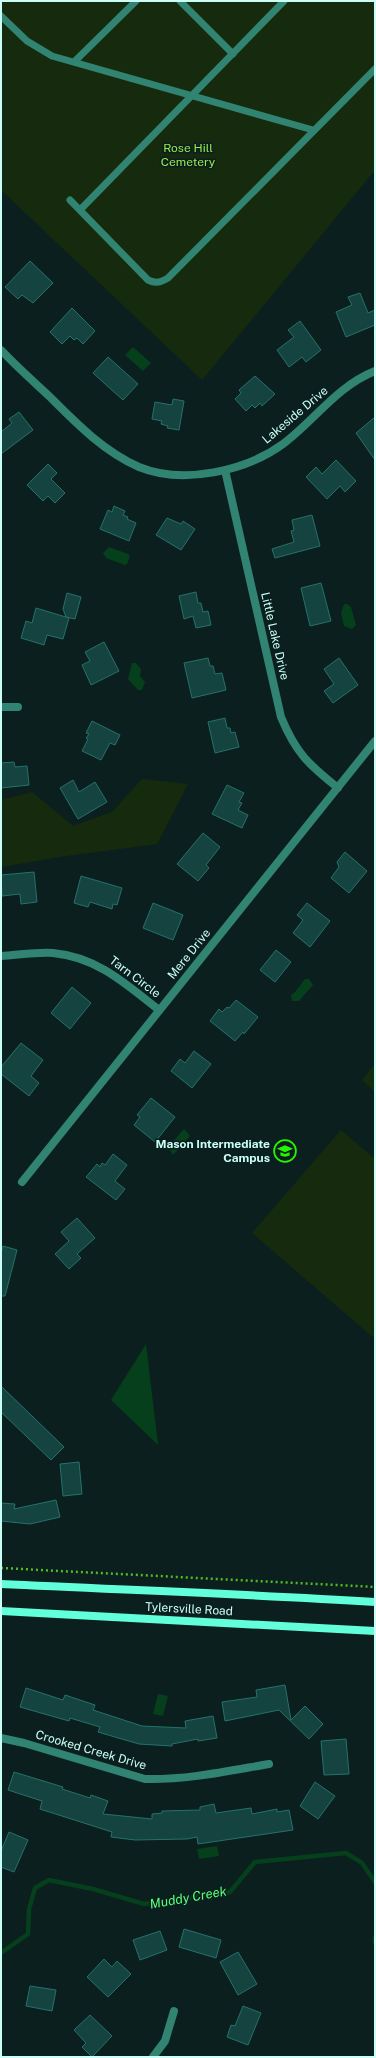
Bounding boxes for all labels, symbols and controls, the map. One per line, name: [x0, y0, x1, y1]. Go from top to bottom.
park label: Rose Hill Cemetery: [161, 141, 216, 169]
street label: Lakeside Drive: [259, 383, 331, 446]
street label: Little Lake Drive: [258, 591, 292, 682]
street label: Mere Drive: [165, 926, 214, 982]
street label: Tarn Circle: [107, 953, 163, 1001]
place label: Mason Intermediate Campus: [155, 1137, 270, 1165]
school or university icon: Mason Intermediate Campus: [272, 1138, 298, 1164]
street label: Tylersville Road: [145, 1600, 233, 1618]
street label: Crooked Creek Drive: [34, 1727, 148, 1773]
water label: Muddy Creek: [148, 1883, 228, 1912]

